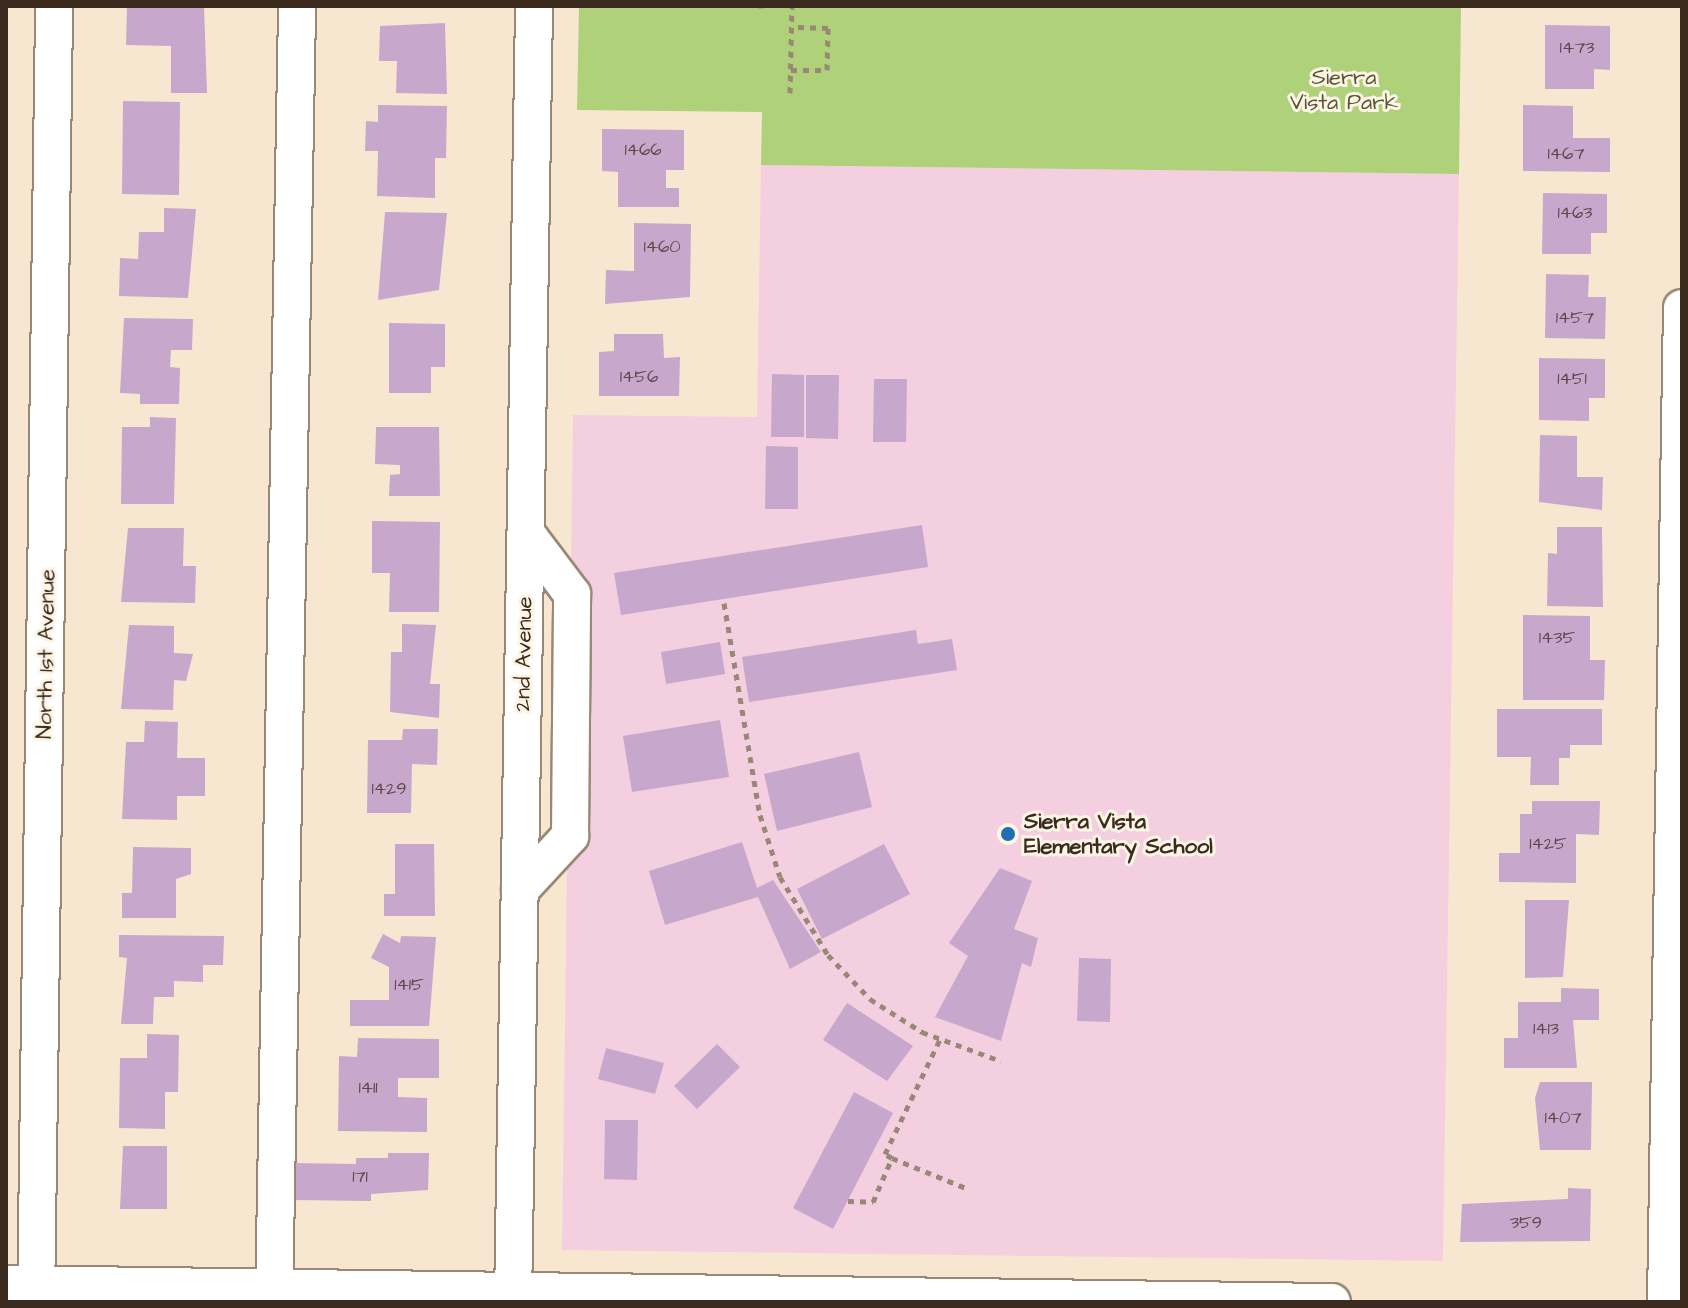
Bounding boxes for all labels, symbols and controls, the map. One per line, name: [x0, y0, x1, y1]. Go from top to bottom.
house number: 1473: [1560, 37, 1594, 59]
park label: Sierra Vista Park: [1290, 64, 1398, 116]
house number: 1466: [624, 139, 662, 161]
house number: 1467: [1548, 143, 1584, 165]
house number: 1463: [1558, 202, 1592, 224]
house number: 1460: [643, 236, 681, 258]
house number: 1457: [1556, 307, 1594, 329]
house number: 1456: [620, 366, 658, 388]
house number: 1451: [1557, 368, 1587, 390]
street label: North 1st Avenue: [31, 569, 61, 739]
street label: 2nd Avenue: [510, 596, 538, 712]
house number: 1435: [1539, 627, 1575, 649]
house number: 1429: [371, 778, 407, 800]
place label: Sierra Vista Elementary School: [1024, 808, 1213, 860]
marker: Sierra Vista Elementary School: [999, 825, 1017, 843]
house number: 1425: [1529, 833, 1567, 855]
house number: 1415: [394, 974, 424, 996]
house number: 1413: [1533, 1018, 1559, 1040]
house number: 1411: [358, 1077, 378, 1099]
house number: 1407: [1545, 1107, 1581, 1129]
house number: 171: [352, 1166, 368, 1188]
house number: 359: [1510, 1212, 1542, 1234]

